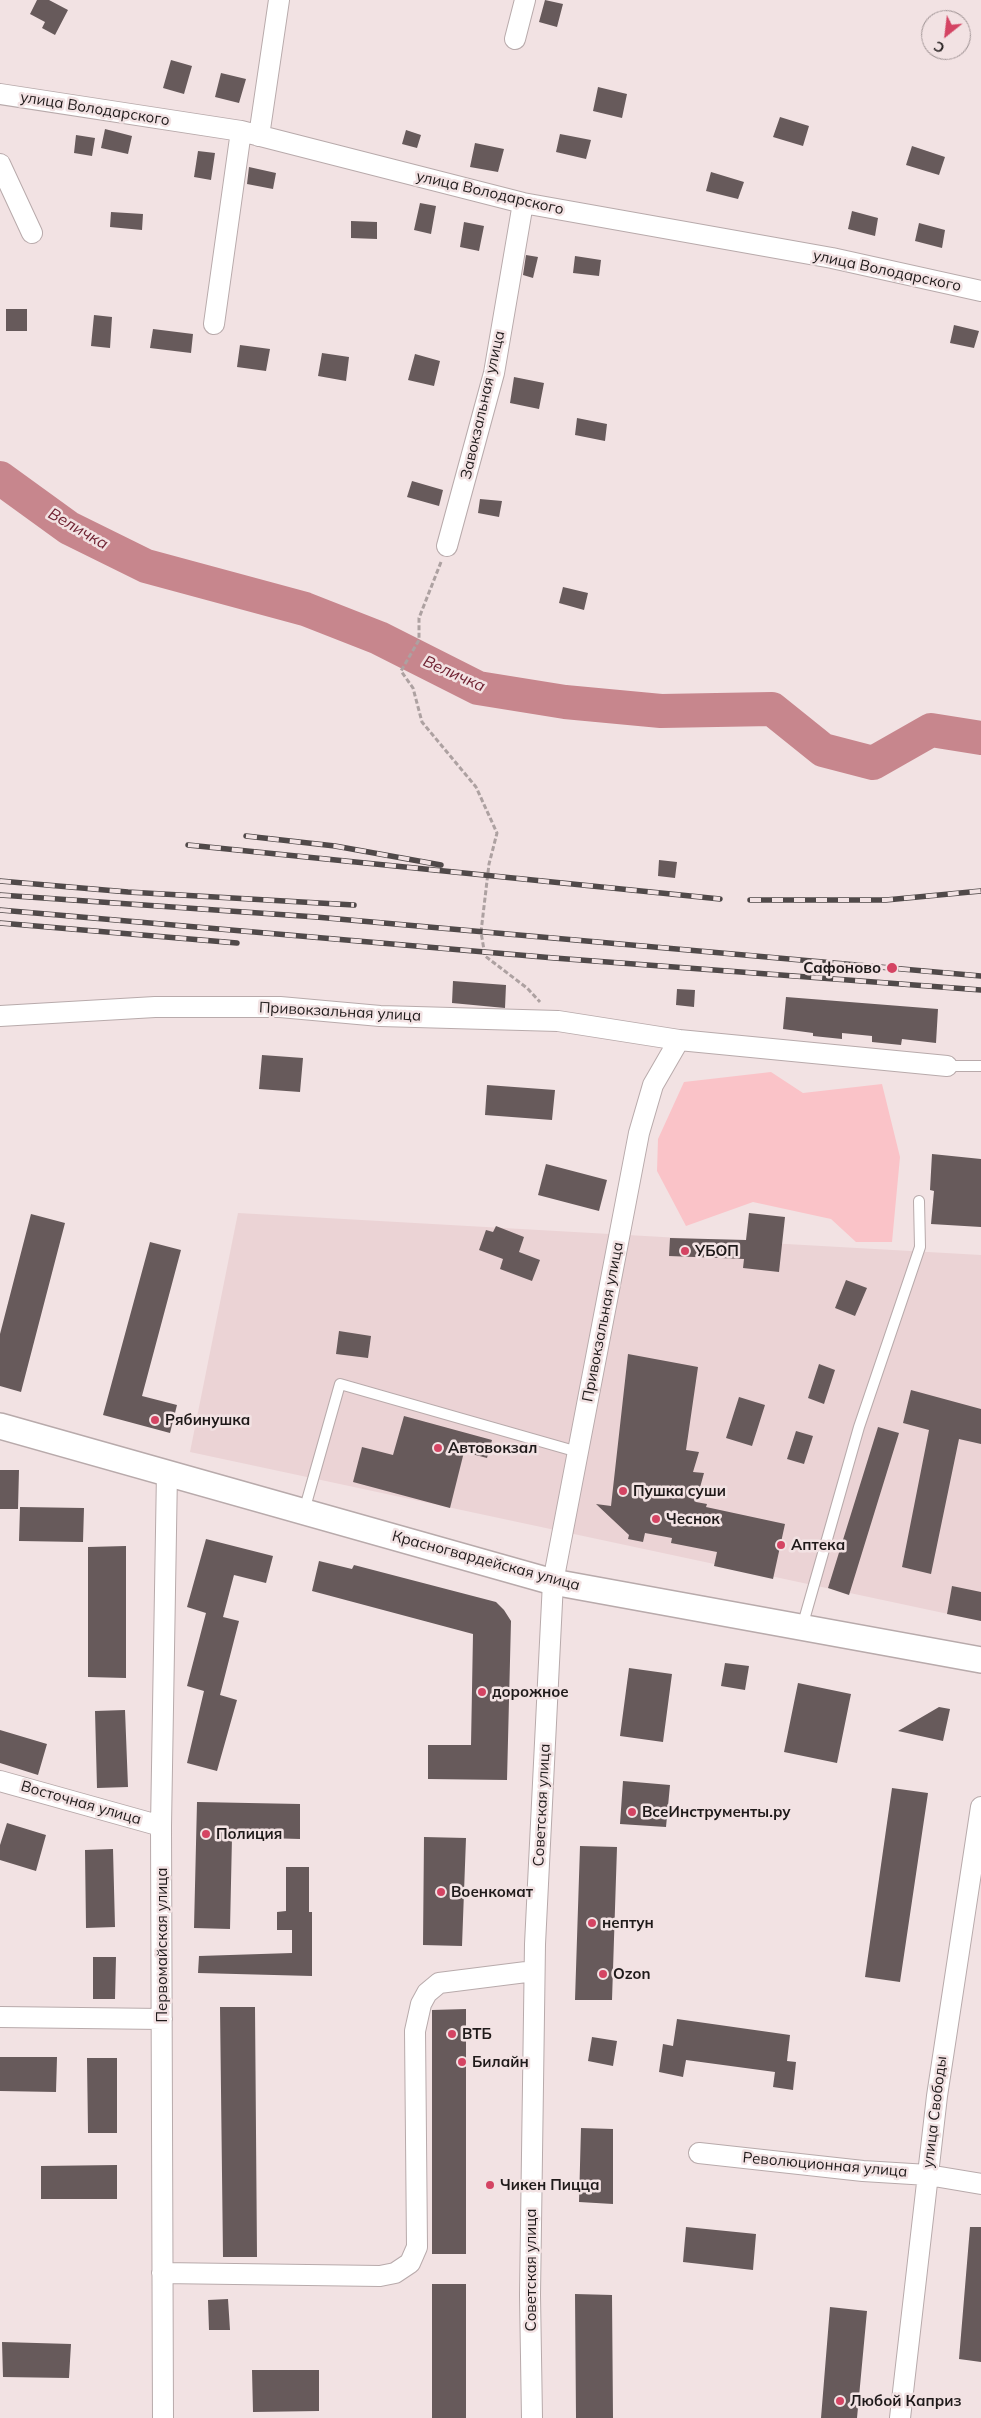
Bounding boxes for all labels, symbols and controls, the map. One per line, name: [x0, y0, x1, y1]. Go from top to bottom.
north arrow: [921, 10, 971, 60]
text: С: [931, 37, 948, 57]
street label: улица Володарского: [19, 88, 171, 130]
street label: улица Володарского: [414, 167, 566, 219]
street label: улица Володарского: [811, 246, 963, 296]
street label: Завокзальная улица: [457, 329, 509, 481]
water label: Величка: [45, 504, 111, 554]
water label: Величка: [420, 652, 488, 696]
place label: Сафоново: [803, 959, 881, 977]
marker: Сафоново: [885, 961, 899, 975]
street label: Привокзальная улица: [258, 999, 422, 1025]
street label: Привокзальная улица: [579, 1241, 627, 1403]
place label: УБОП: [695, 1242, 739, 1260]
marker: УБОП: [679, 1245, 691, 1257]
place label: Рябинушка: [165, 1411, 250, 1429]
marker: Рябинушка: [149, 1414, 161, 1426]
place label: Автовокзал: [448, 1439, 537, 1457]
marker: Автовокзал: [432, 1442, 444, 1454]
place label: Пушка суши: [633, 1482, 726, 1500]
marker: Пушка суши: [617, 1485, 629, 1497]
place label: Чеснок: [666, 1510, 720, 1528]
marker: Чеснок: [650, 1513, 662, 1525]
street label: Красногвардейская улица: [390, 1527, 582, 1595]
place label: Аптека: [791, 1536, 845, 1554]
marker: Аптека: [775, 1539, 787, 1551]
place label: дорожное: [492, 1683, 569, 1701]
marker: дорожное: [476, 1686, 488, 1698]
street label: Советская улица: [530, 1743, 554, 1867]
street label: Восточная улица: [19, 1777, 143, 1829]
place label: ВсеИнструменты.ру: [642, 1803, 791, 1821]
marker: ВсеИнструменты.ру: [626, 1806, 638, 1818]
place label: Полиция: [216, 1825, 282, 1843]
marker: Полиция: [200, 1828, 212, 1840]
street label: Первомайская улица: [153, 1868, 171, 2022]
place label: Военкомат: [451, 1883, 533, 1901]
marker: Военкомат: [435, 1886, 447, 1898]
place label: нептун: [602, 1914, 654, 1932]
marker: нептун: [586, 1917, 598, 1929]
place label: Ozon: [613, 1965, 650, 1983]
marker: Ozon: [597, 1968, 609, 1980]
place label: ВТБ: [462, 2025, 492, 2043]
marker: ВТБ: [446, 2028, 458, 2040]
place label: Билайн: [472, 2053, 529, 2071]
street label: улица Свободы: [919, 2055, 951, 2169]
marker: Билайн: [456, 2056, 468, 2068]
street label: Революционная улица: [742, 2149, 908, 2181]
place label: Чикен Пицца: [500, 2176, 600, 2194]
marker: Чикен Пицца: [484, 2179, 496, 2191]
street label: Советская улица: [522, 2209, 540, 2331]
place label: Любой Каприз: [850, 2392, 961, 2410]
marker: Любой Каприз: [834, 2395, 846, 2407]

